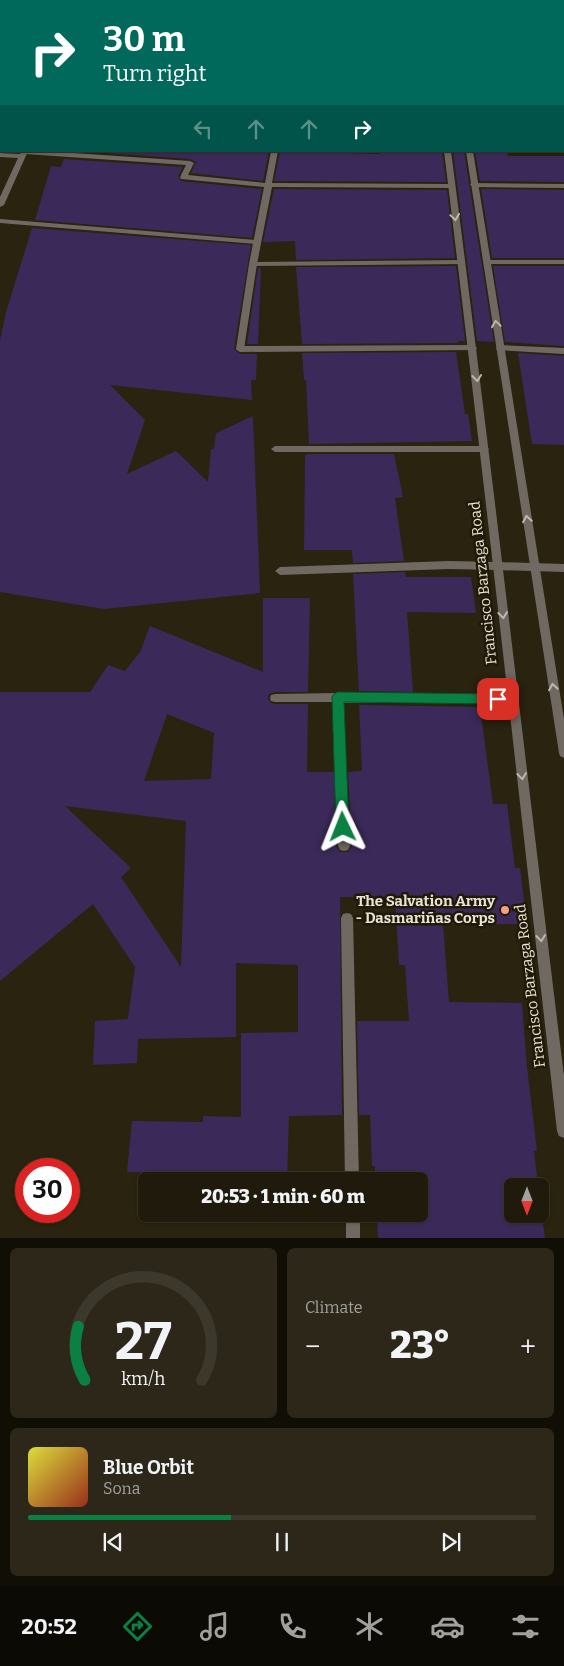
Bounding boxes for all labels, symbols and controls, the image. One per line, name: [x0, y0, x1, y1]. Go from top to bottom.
text: 30 m: [103, 18, 185, 60]
icon: right: [20, 20, 85, 85]
text: Turn right: [103, 60, 206, 87]
icon: left: [189, 115, 217, 143]
icon: ahead: [242, 115, 270, 143]
icon: ahead: [295, 115, 323, 143]
icon: right: [348, 115, 376, 143]
one-way arrow: [450, 213, 460, 221]
one-way arrow: [492, 320, 502, 328]
one-way arrow: [471, 374, 481, 382]
street label: Francisco Barzaga Road: [465, 500, 501, 666]
one-way arrow: [522, 515, 532, 523]
one-way arrow: [497, 611, 508, 619]
pin: [477, 678, 519, 720]
one-way arrow: [549, 683, 559, 692]
icon: arrive: [484, 685, 512, 713]
one-way arrow: [516, 772, 527, 780]
position arrow: [316, 800, 368, 852]
place label: The Salvation Army - Dasmariñas Corps: [356, 892, 496, 927]
street label: Francisco Barzaga Road: [511, 903, 549, 1069]
marker: The Salvation Army - Dasmariñas Corps: [499, 904, 511, 916]
one-way arrow: [535, 934, 546, 942]
speed limit sign: 30: [15, 1158, 80, 1223]
north arrow: [504, 1178, 549, 1222]
map controls: [504, 1178, 549, 1223]
text: 20:53 · 1 min · 60 m: [201, 1185, 365, 1208]
text: Climate: [305, 1298, 363, 1317]
text: 27: [115, 1310, 172, 1373]
text: 23°: [390, 1322, 450, 1368]
text: −: [305, 1330, 320, 1363]
text: +: [520, 1330, 536, 1363]
text: km/h: [121, 1368, 166, 1390]
text: Blue Orbit: [103, 1456, 194, 1479]
text: Sona: [103, 1479, 140, 1498]
icon: previous: [99, 1528, 127, 1556]
icon: pause: [268, 1528, 296, 1556]
icon: next: [437, 1528, 465, 1556]
icon: directions: [120, 1609, 155, 1644]
icon: music: [197, 1609, 232, 1644]
icon: phone: [275, 1609, 310, 1644]
icon: climate: [352, 1609, 387, 1644]
icon: car: [430, 1609, 465, 1644]
icon: filters: [508, 1609, 543, 1644]
text: 20:52: [21, 1613, 77, 1640]

